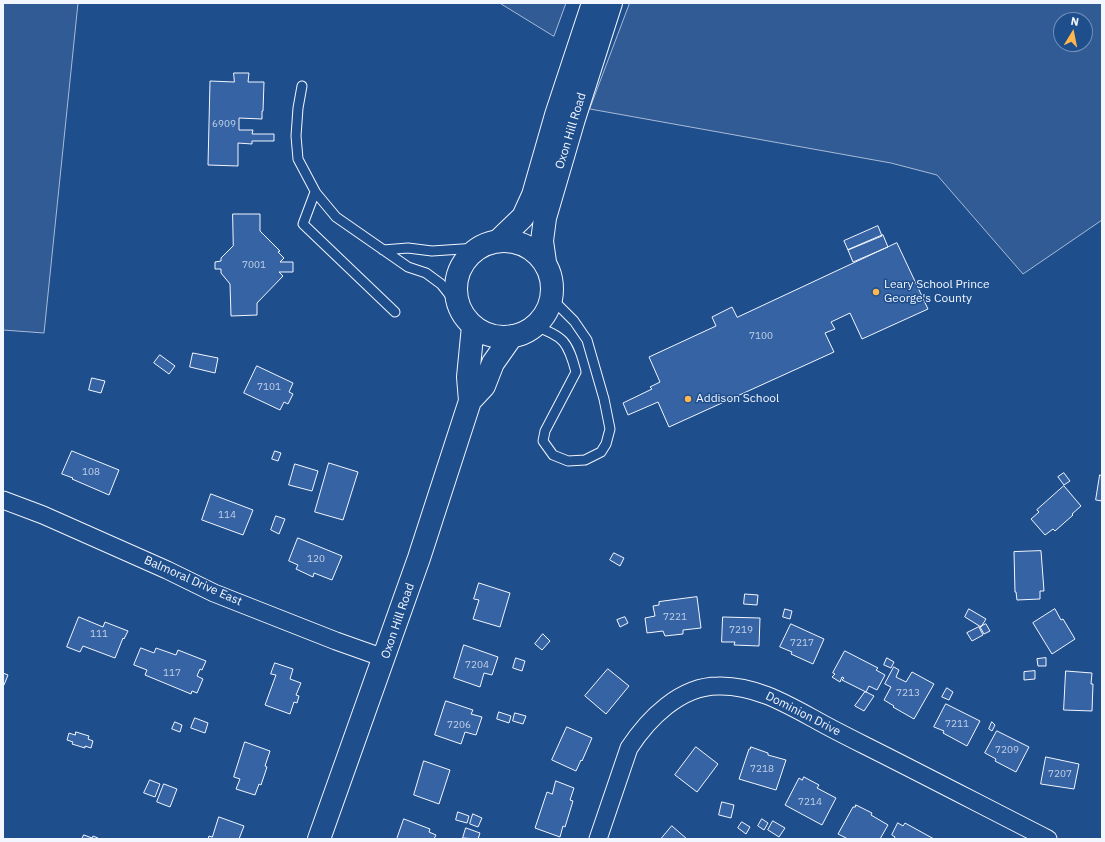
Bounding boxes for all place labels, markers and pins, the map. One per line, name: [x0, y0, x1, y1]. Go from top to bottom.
place label: Leary School Prince George's County: [884, 278, 990, 306]
marker: Leary School Prince George's County: [871, 287, 881, 297]
place label: Addison School: [696, 392, 779, 406]
marker: Addison School: [683, 394, 693, 404]

